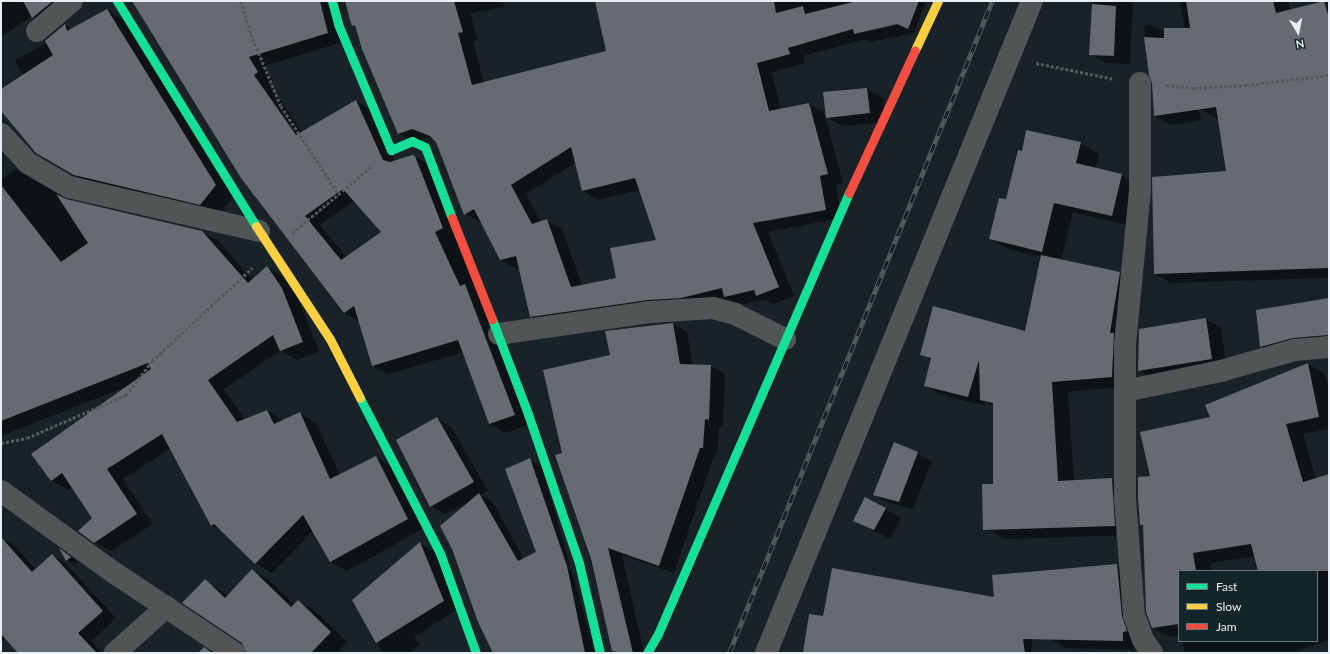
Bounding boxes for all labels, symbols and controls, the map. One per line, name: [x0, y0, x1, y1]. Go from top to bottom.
north arrow: [1278, 12, 1318, 52]
text: N: [1295, 37, 1305, 51]
legend: [1178, 570, 1318, 642]
text: Fast: [1216, 579, 1237, 594]
text: Slow: [1216, 599, 1241, 614]
text: Jam: [1216, 619, 1237, 634]

